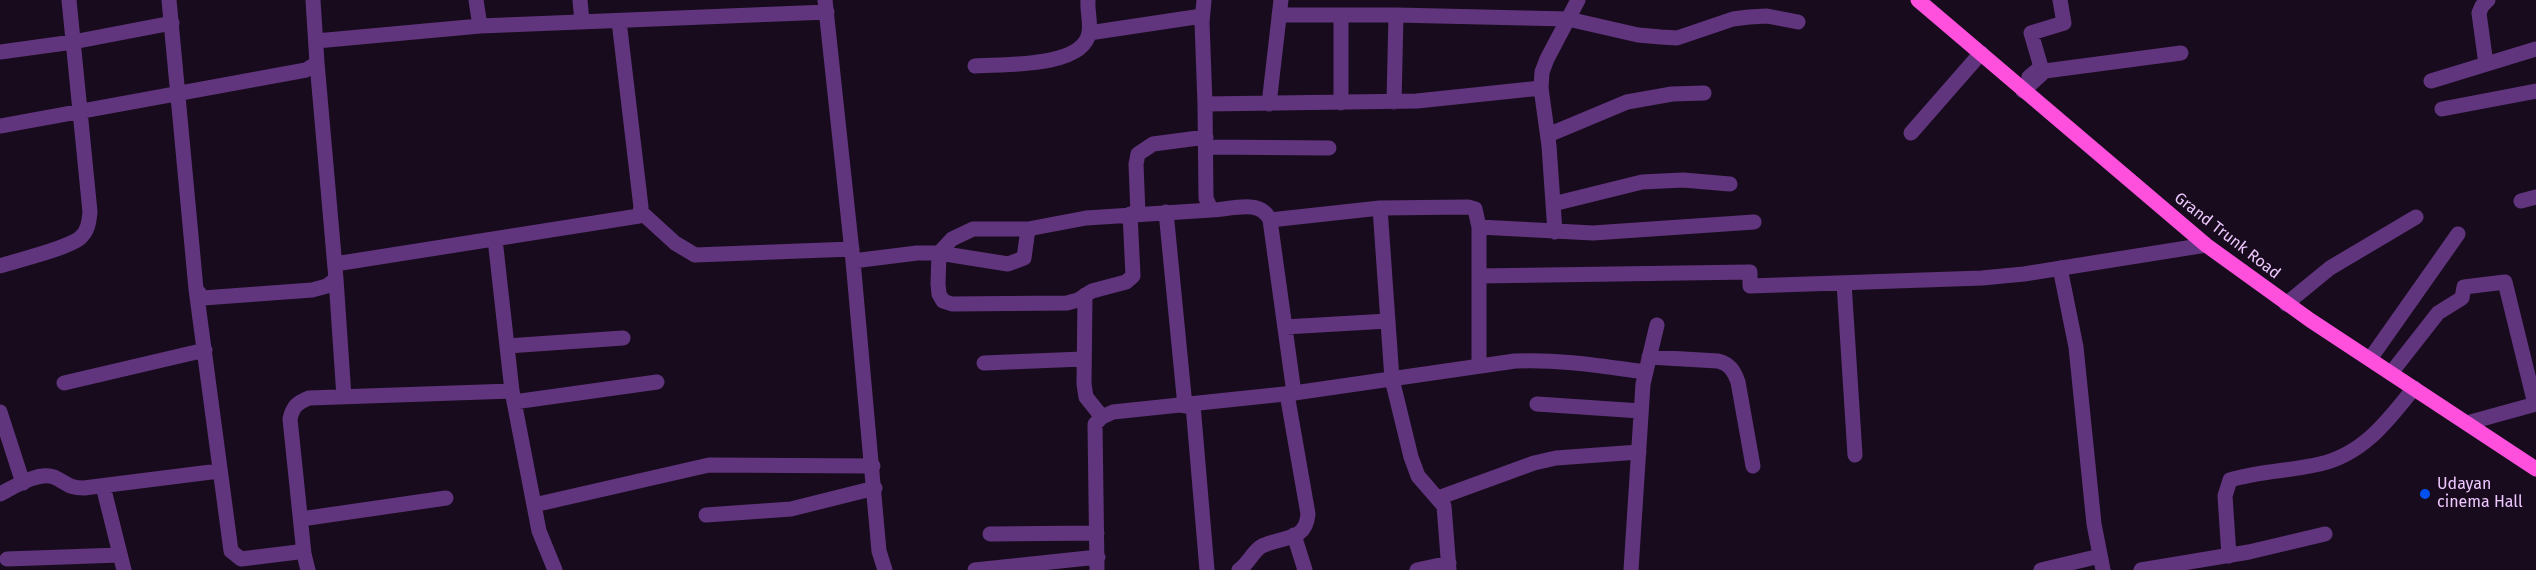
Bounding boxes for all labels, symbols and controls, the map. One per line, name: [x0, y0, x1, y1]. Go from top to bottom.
street label: Grand Trunk Road: [2170, 189, 2284, 283]
place label: Udayan cinema Hall: [2437, 475, 2523, 513]
marker: Udayan cinema Hall: [2418, 487, 2432, 501]

